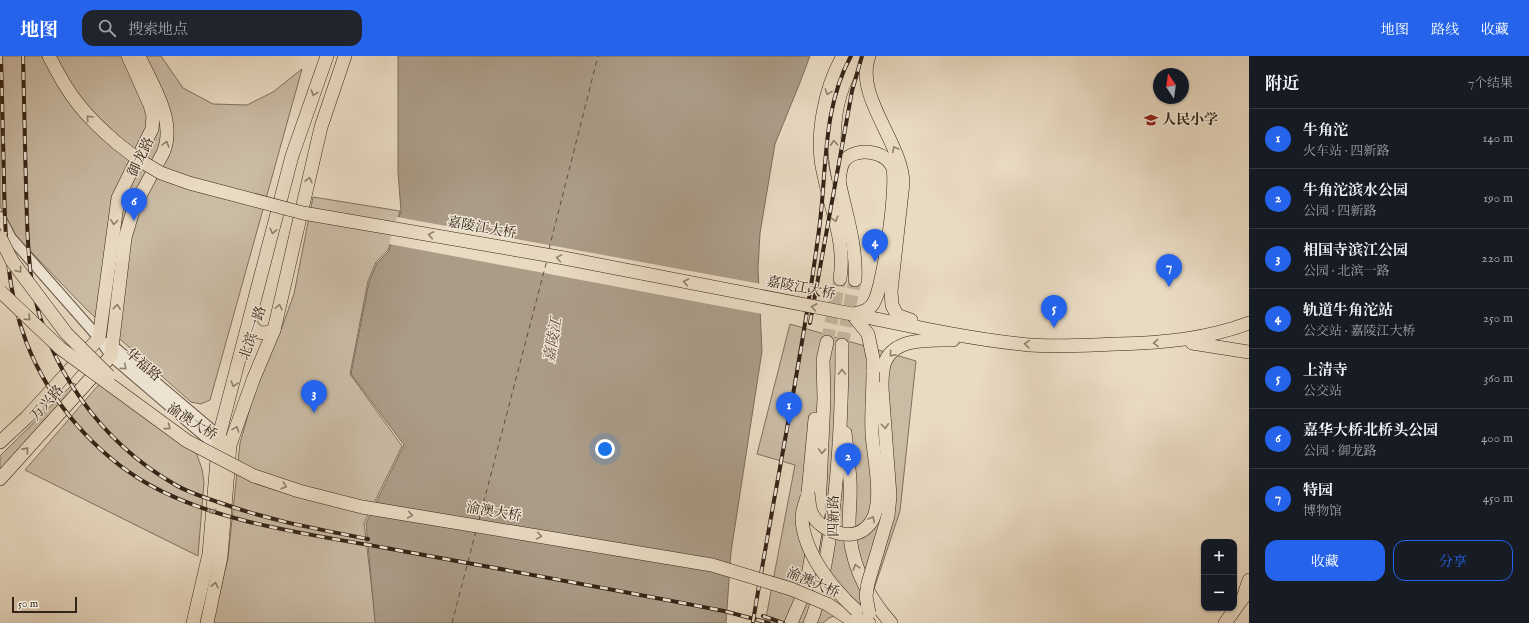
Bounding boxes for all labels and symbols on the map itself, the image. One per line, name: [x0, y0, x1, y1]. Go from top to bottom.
north arrow: [1153, 68, 1189, 104]
one-way arrow: [825, 88, 833, 95]
one-way arrow: [310, 89, 318, 96]
place label: 人民小学: [1162, 111, 1218, 129]
school or university icon: 人民小学: [1143, 112, 1159, 128]
one-way arrow: [86, 115, 94, 123]
street label: 御龙路: [124, 134, 158, 180]
one-way arrow: [830, 140, 839, 146]
one-way arrow: [161, 141, 170, 148]
one-way arrow: [892, 145, 900, 153]
one-way arrow: [304, 177, 312, 183]
pin: 6: [121, 188, 147, 221]
street label: 嘉陵江大桥: [446, 213, 518, 243]
one-way arrow: [831, 216, 839, 222]
one-way arrow: [109, 219, 118, 225]
one-way arrow: [270, 227, 278, 234]
pin: 4: [862, 229, 888, 262]
one-way arrow: [427, 232, 434, 240]
one-way arrow: [556, 254, 562, 262]
pin: 7: [1156, 254, 1182, 287]
one-way arrow: [14, 266, 21, 273]
street label: 嘉陵江大桥: [765, 272, 837, 304]
one-way arrow: [683, 278, 690, 286]
pin: 5: [1041, 295, 1067, 328]
one-way arrow: [811, 303, 817, 311]
one-way arrow: [113, 304, 122, 310]
street label: 北滨一路: [235, 304, 271, 362]
one-way arrow: [275, 304, 283, 310]
one-way arrow: [23, 313, 31, 321]
water label: 嘉陵江: [540, 314, 567, 364]
one-way arrow: [1153, 338, 1159, 347]
one-way arrow: [1023, 340, 1030, 349]
street label: 华福路: [121, 344, 165, 386]
one-way arrow: [889, 349, 896, 357]
one-way arrow: [120, 363, 127, 370]
one-way arrow: [838, 369, 846, 375]
one-way arrow: [230, 380, 239, 387]
pin: 3: [301, 380, 327, 413]
street label: 万兴路: [26, 381, 68, 425]
pin: 1: [776, 392, 802, 425]
street label: 渝澳大桥: [163, 400, 221, 444]
one-way arrow: [164, 423, 171, 430]
one-way arrow: [880, 423, 889, 429]
one-way arrow: [231, 426, 239, 433]
your location: [595, 439, 615, 459]
pin: 2: [835, 443, 861, 476]
one-way arrow: [817, 447, 826, 454]
one-way arrow: [22, 448, 29, 455]
one-way arrow: [280, 481, 287, 489]
street label: 四新路: [825, 495, 843, 537]
street label: 渝澳大桥: [465, 499, 523, 525]
one-way arrow: [208, 508, 217, 514]
one-way arrow: [407, 510, 413, 519]
one-way arrow: [867, 516, 875, 523]
one-way arrow: [535, 531, 542, 540]
one-way arrow: [852, 563, 861, 570]
street label: 渝澳大桥: [784, 564, 842, 602]
one-way arrow: [211, 582, 219, 588]
scale bar: [12, 595, 77, 614]

